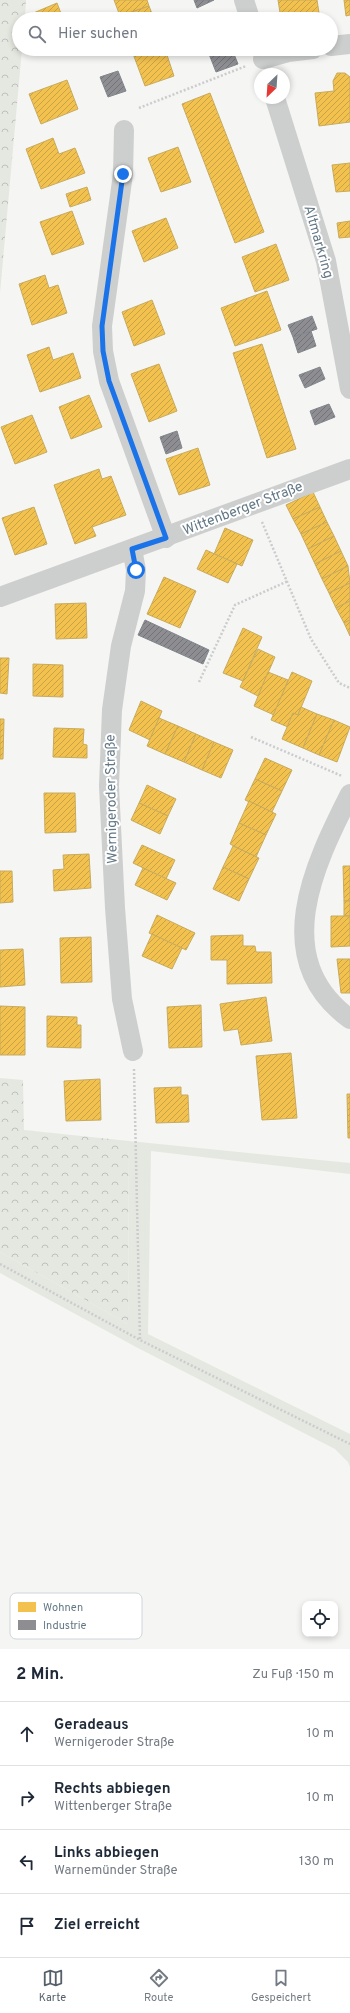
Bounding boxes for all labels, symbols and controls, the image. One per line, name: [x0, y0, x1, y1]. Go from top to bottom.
search box: [12, 12, 338, 56]
icon: search: [26, 23, 48, 45]
text: Hier suchen: [58, 25, 138, 44]
north arrow: [254, 68, 290, 104]
route end: [114, 165, 132, 183]
street label: Altmarkring: [299, 204, 337, 280]
street label: Wittenberger Straße: [181, 478, 305, 540]
route start: [127, 561, 145, 579]
street label: Wernigeroder Straße: [102, 734, 122, 864]
legend: [10, 1593, 142, 1639]
text: Wohnen: [43, 1601, 83, 1615]
map controls: [302, 1601, 338, 1637]
button: locate: [302, 1601, 338, 1637]
text: Industrie: [43, 1619, 87, 1633]
text: 2 Min.: [16, 1664, 64, 1686]
text: Zu Fuß · 150 m: [252, 1667, 334, 1683]
text: Geradeaus: [54, 1716, 129, 1735]
icon: ahead: [16, 1723, 38, 1745]
text: 10 m: [307, 1726, 334, 1742]
text: Wernigeroder Straße: [54, 1735, 174, 1751]
text: Rechts abbiegen: [54, 1780, 171, 1799]
icon: right: [16, 1787, 38, 1809]
text: 10 m: [307, 1790, 334, 1806]
text: Wittenberger Straße: [54, 1799, 172, 1815]
text: Links abbiegen: [54, 1844, 159, 1863]
icon: left: [16, 1851, 38, 1873]
text: 130 m: [299, 1854, 334, 1870]
text: Warnemünder Straße: [54, 1863, 177, 1879]
icon: arrive: [16, 1915, 38, 1937]
text: Ziel erreicht: [54, 1916, 140, 1935]
tab: Karte: [39, 1967, 66, 2005]
tab: Route: [144, 1967, 173, 2005]
tab: Gespeichert: [251, 1967, 311, 2005]

